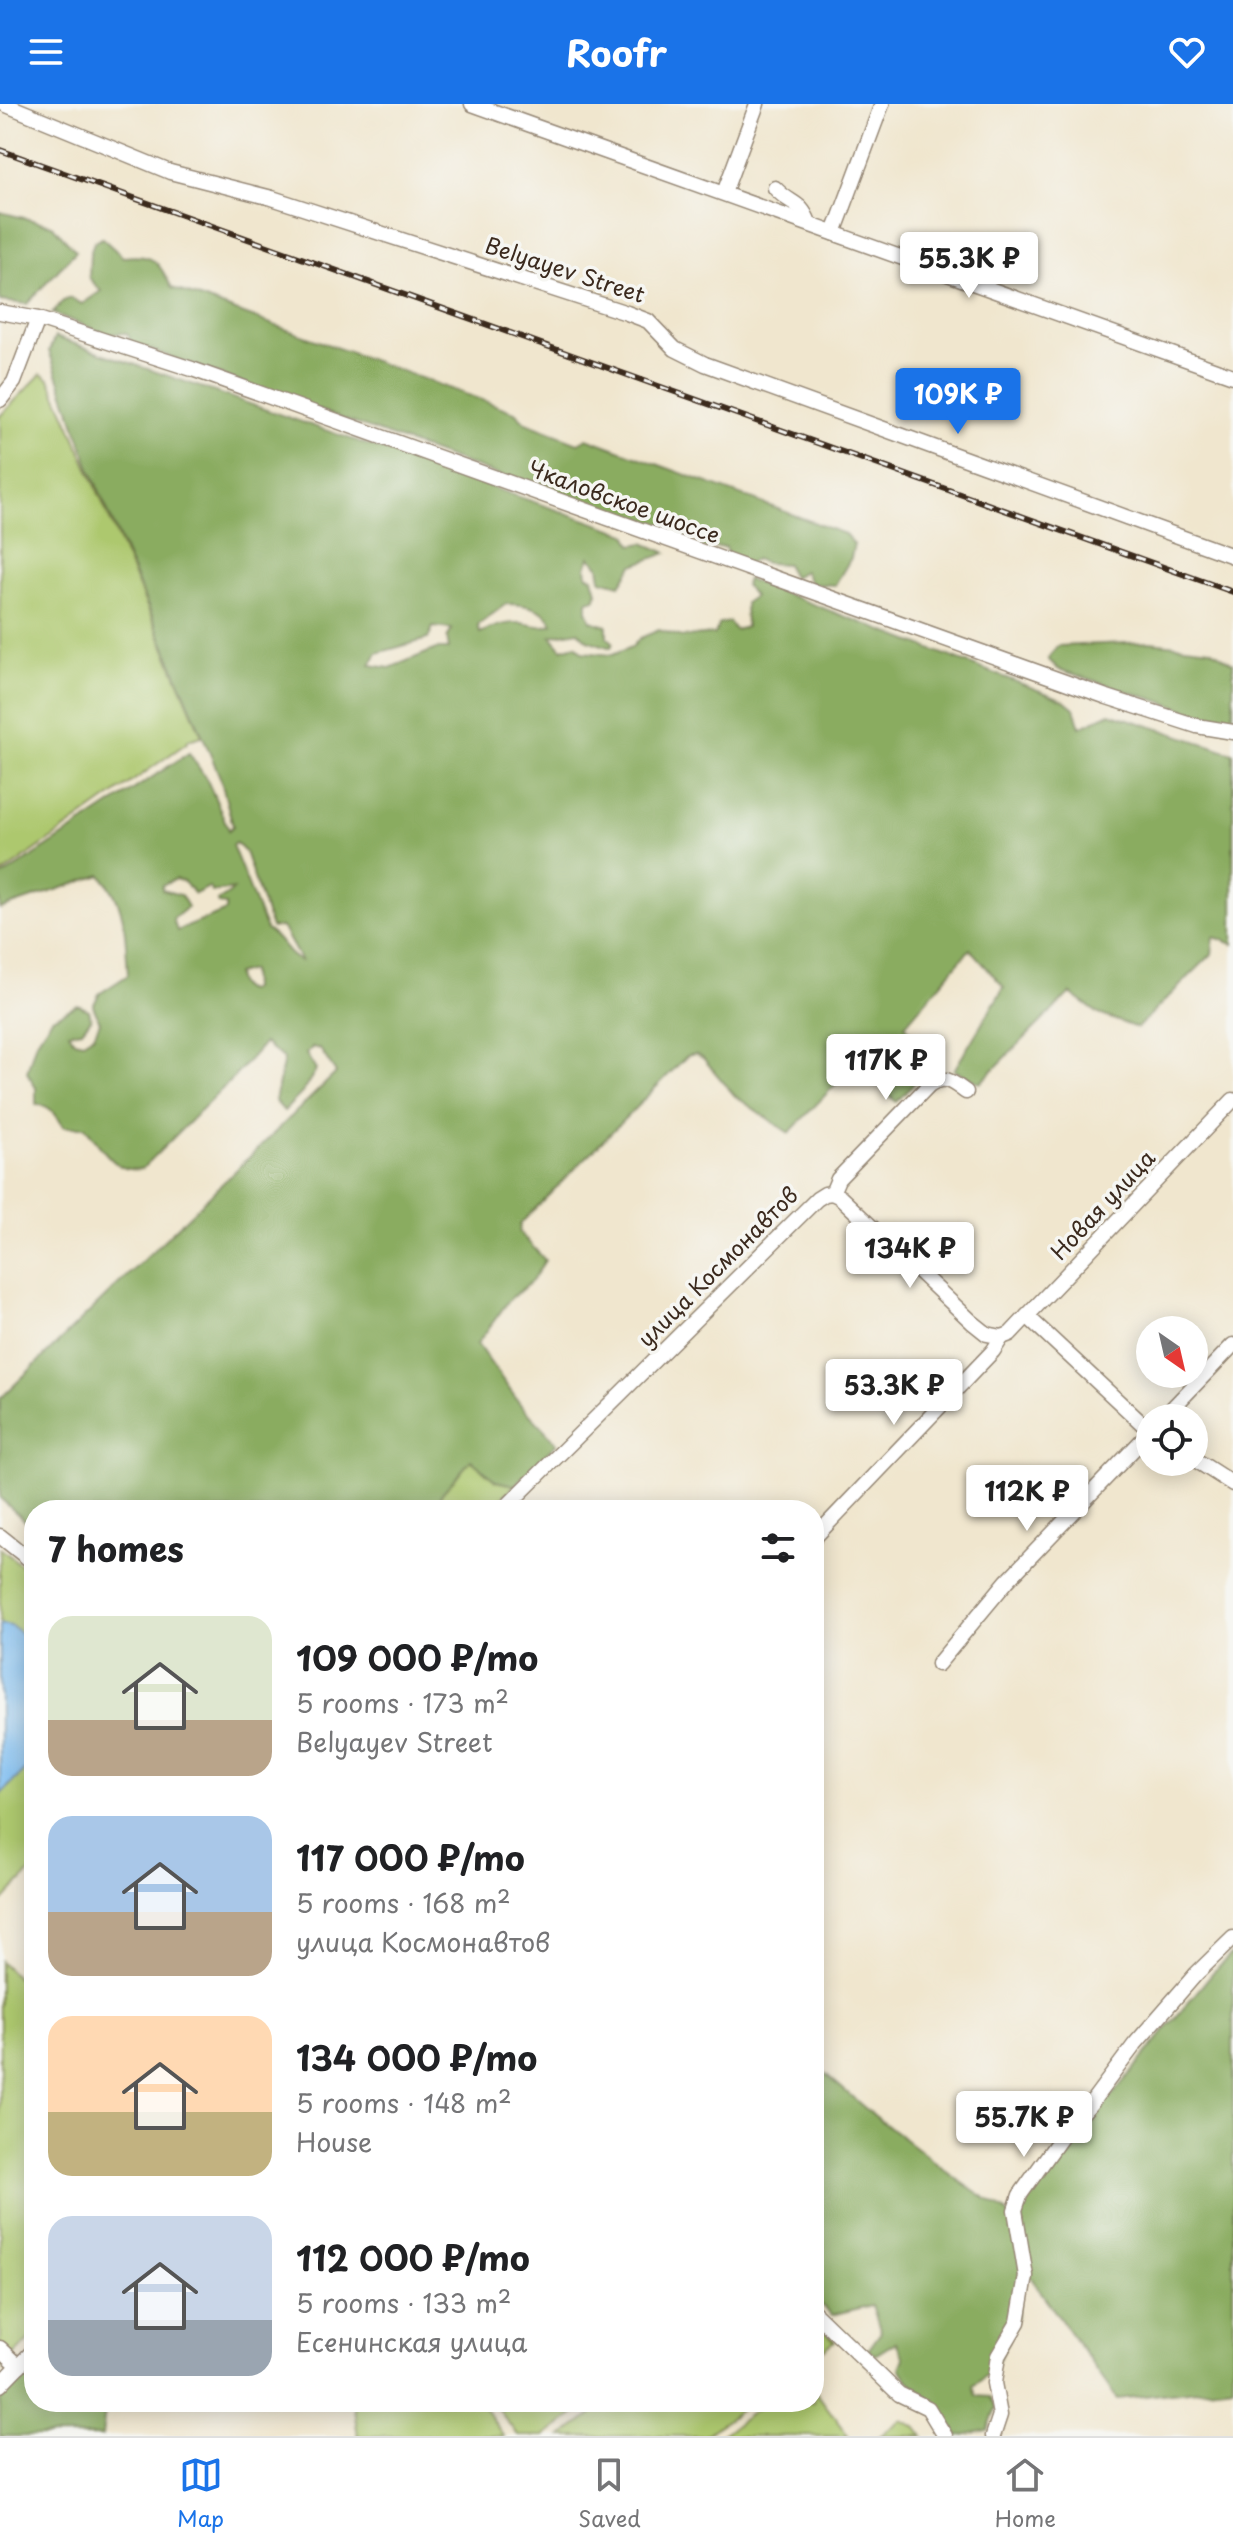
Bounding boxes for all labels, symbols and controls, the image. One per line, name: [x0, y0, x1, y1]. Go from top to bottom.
text: Roofr: [566, 25, 667, 79]
icon: menu: [24, 30, 68, 74]
icon: heart: [1165, 30, 1209, 74]
street label: Belyayev Street: [481, 227, 650, 310]
pin: 55.3K ₽: [895, 232, 1043, 300]
text: 55.3K ₽: [918, 238, 1020, 277]
pin: 109K ₽: [893, 368, 1023, 436]
text: 109K ₽: [913, 374, 1003, 413]
street label: Чкаловское шоссе: [524, 451, 725, 551]
pin: 117K ₽: [821, 1034, 951, 1102]
text: 117K ₽: [844, 1040, 928, 1079]
street label: Новая улица: [1042, 1141, 1162, 1266]
street label: улица Космонавтов: [629, 1178, 805, 1354]
pin: 134K ₽: [845, 1222, 975, 1290]
text: 134K ₽: [864, 1228, 956, 1267]
north arrow: [1136, 1316, 1208, 1388]
map controls: [1136, 1316, 1208, 1476]
pin: 53.3K ₽: [820, 1359, 968, 1427]
text: 53.3K ₽: [844, 1365, 944, 1404]
button: locate: [1136, 1404, 1208, 1476]
pin: 112K ₽: [962, 1465, 1092, 1533]
text: 112K ₽: [984, 1471, 1070, 1510]
text: 7 homes: [48, 1522, 184, 1574]
icon: filters: [756, 1526, 800, 1570]
text: 109 000 ₽/mo: [296, 1631, 538, 1683]
icon: home: [112, 1648, 208, 1744]
text: 5 rooms · 173 m²: [296, 1683, 509, 1722]
text: Belyayev Street: [296, 1722, 493, 1761]
text: 117 000 ₽/mo: [296, 1831, 525, 1883]
icon: home: [112, 1848, 208, 1944]
text: 5 rooms · 168 m²: [296, 1883, 511, 1922]
text: улица Космонавтов: [296, 1922, 550, 1961]
text: 134 000 ₽/mo: [296, 2031, 537, 2083]
icon: home: [112, 2048, 208, 2144]
text: 5 rooms · 148 m²: [296, 2083, 512, 2122]
pin: 55.7K ₽: [950, 2091, 1098, 2159]
text: 55.7K ₽: [974, 2097, 1074, 2136]
text: House: [296, 2122, 372, 2161]
text: 112 000 ₽/mo: [296, 2231, 530, 2283]
icon: home: [112, 2248, 208, 2344]
text: 5 rooms · 133 m²: [296, 2283, 511, 2322]
text: Есенинская улица: [296, 2322, 527, 2361]
tab: Map: [177, 2453, 224, 2534]
tab: Saved: [578, 2453, 641, 2534]
tab: Home: [995, 2453, 1056, 2534]

